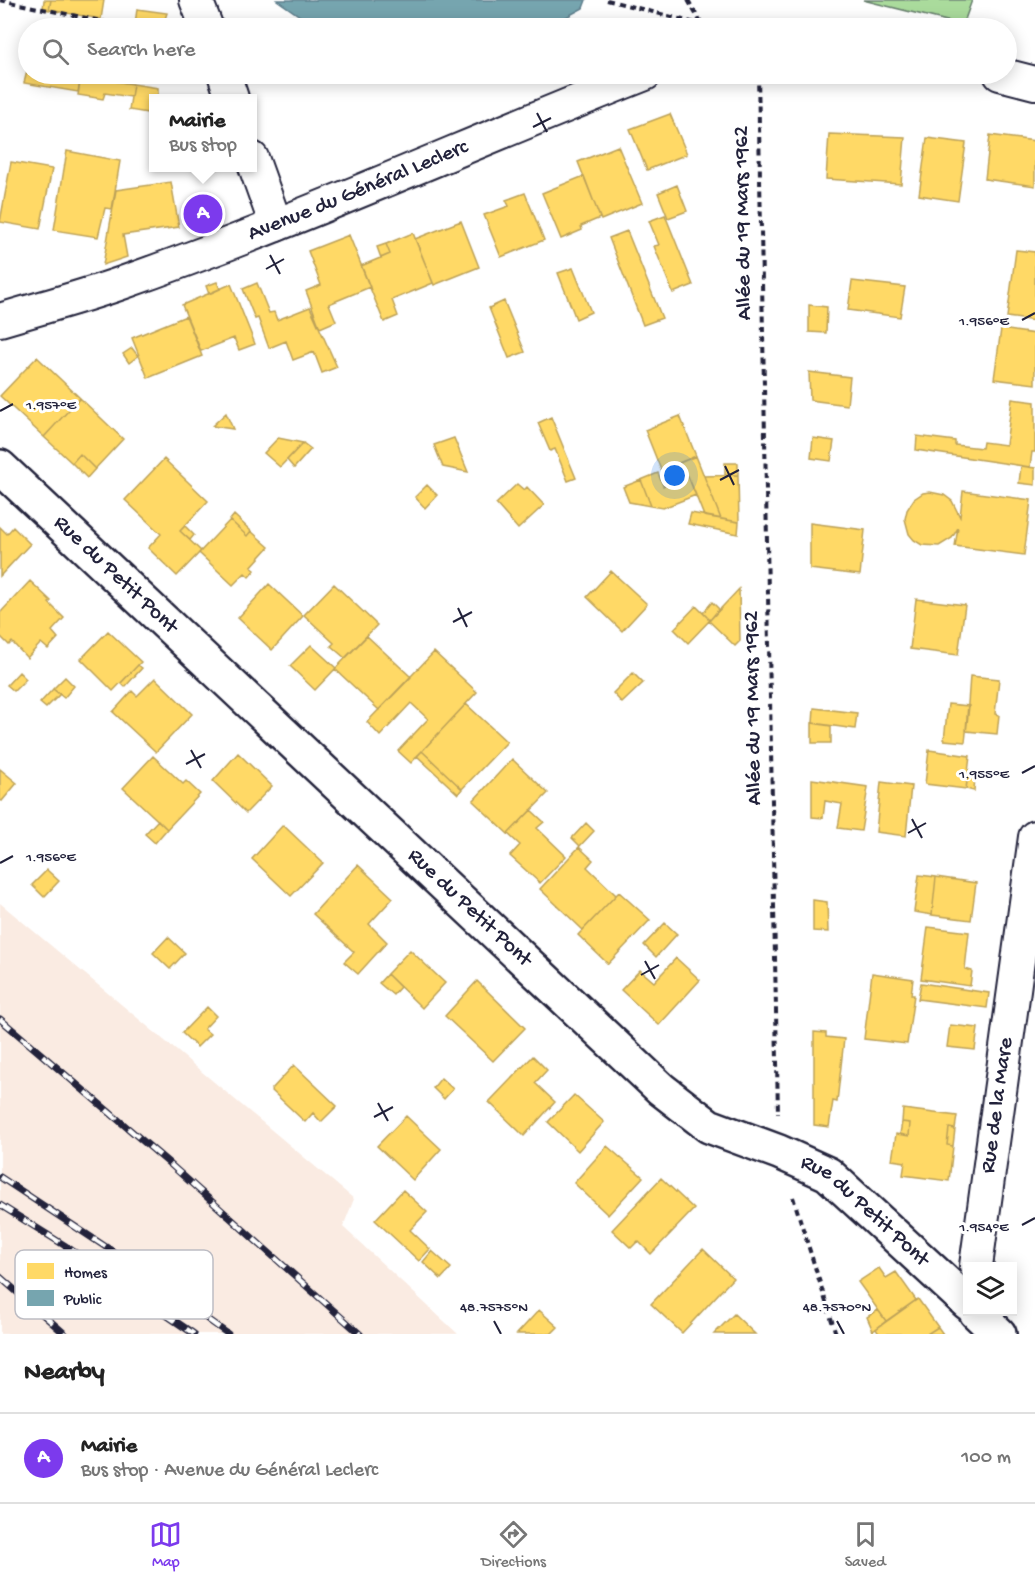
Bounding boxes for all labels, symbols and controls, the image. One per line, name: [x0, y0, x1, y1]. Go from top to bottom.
search box: [18, 18, 1017, 84]
icon: search: [39, 35, 72, 68]
text: Search here: [87, 38, 195, 64]
popup: [149, 94, 257, 172]
text: Mairie: [169, 109, 225, 135]
street label: Allée du 19 Mars 1962: [729, 125, 759, 320]
street label: Avenue du Général Leclerc: [245, 134, 474, 248]
text: Bus stop: [169, 135, 237, 158]
pin: A: [184, 192, 222, 236]
text: 1.956°E: [958, 313, 1010, 331]
text: 1.957°E: [25, 397, 77, 415]
your location: [660, 461, 689, 490]
street label: Rue du Petit Pont: [47, 511, 184, 641]
street label: Allée du 19 Mars 1962: [739, 610, 769, 805]
text: 1.955°E: [958, 766, 1010, 784]
street label: Rue du Petit Pont: [401, 844, 538, 974]
text: 1.956°E: [25, 849, 77, 867]
street label: Rue de la Mare: [976, 1035, 1020, 1175]
street label: Rue du Petit Pont: [796, 1150, 935, 1274]
text: 1.954°E: [958, 1219, 1009, 1237]
legend: [15, 1250, 213, 1319]
map controls: [963, 1262, 1017, 1316]
button: layers: [963, 1262, 1017, 1316]
text: Homes: [64, 1265, 108, 1284]
text: Public: [63, 1292, 102, 1311]
text: 48.7575°N: [460, 1299, 528, 1317]
text: 48.7570°N: [803, 1299, 871, 1317]
text: Nearby: [24, 1358, 105, 1389]
text: Mairie: [81, 1434, 137, 1460]
text: A: [38, 1447, 49, 1470]
text: 100 m: [961, 1447, 1011, 1470]
text: Bus stop · Avenue du Général Leclerc: [81, 1460, 378, 1483]
tab: Map: [149, 1518, 182, 1573]
tab: Directions: [481, 1518, 546, 1573]
tab: Saved: [845, 1518, 886, 1573]

